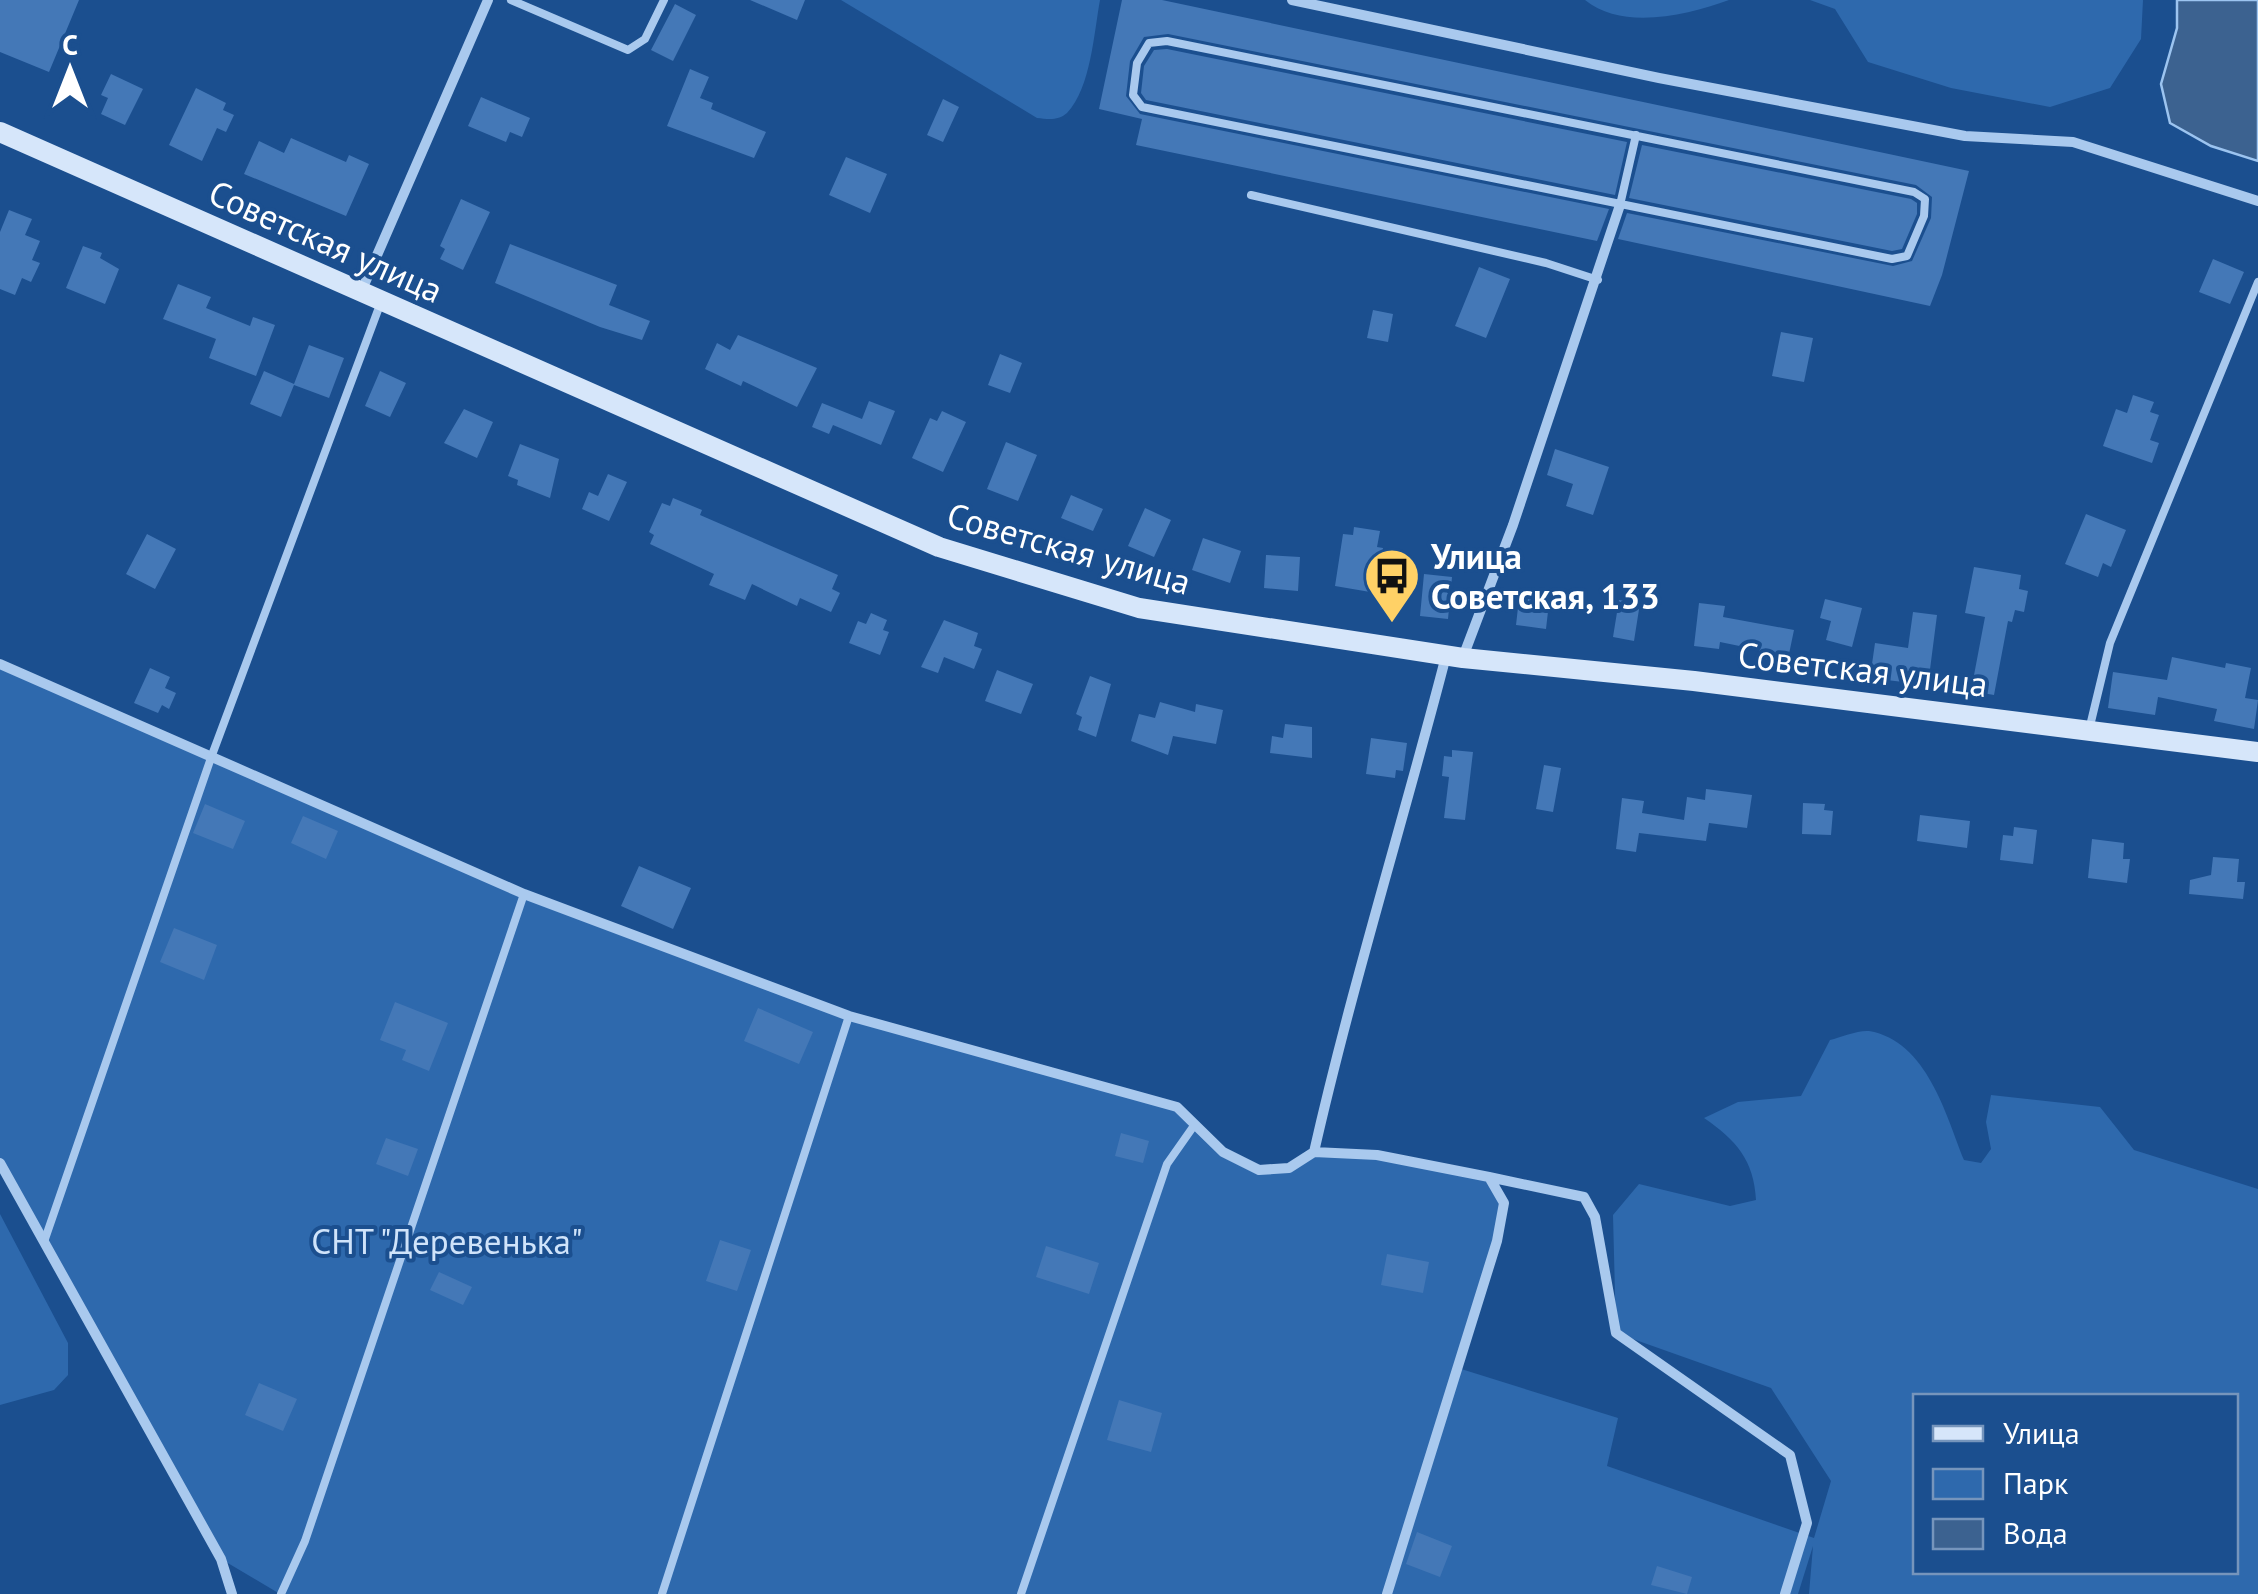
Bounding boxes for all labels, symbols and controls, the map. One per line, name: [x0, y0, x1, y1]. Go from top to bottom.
north arrow: [20, 20, 120, 120]
text: С: [62, 26, 78, 63]
street label: Советская улица: [202, 169, 450, 313]
street label: Советская улица: [942, 491, 1196, 605]
place label: Улица Советская, 133: [1430, 533, 1660, 619]
bus stop icon: Улица Советская, 133: [1362, 546, 1422, 625]
street label: Советская улица: [1736, 631, 1990, 707]
park label: СНТ "Деревенька": [311, 1218, 583, 1264]
legend: [1913, 1394, 2238, 1574]
text: Улица: [2003, 1413, 2080, 1452]
text: Парк: [2003, 1463, 2069, 1502]
text: Вода: [2003, 1513, 2068, 1552]

